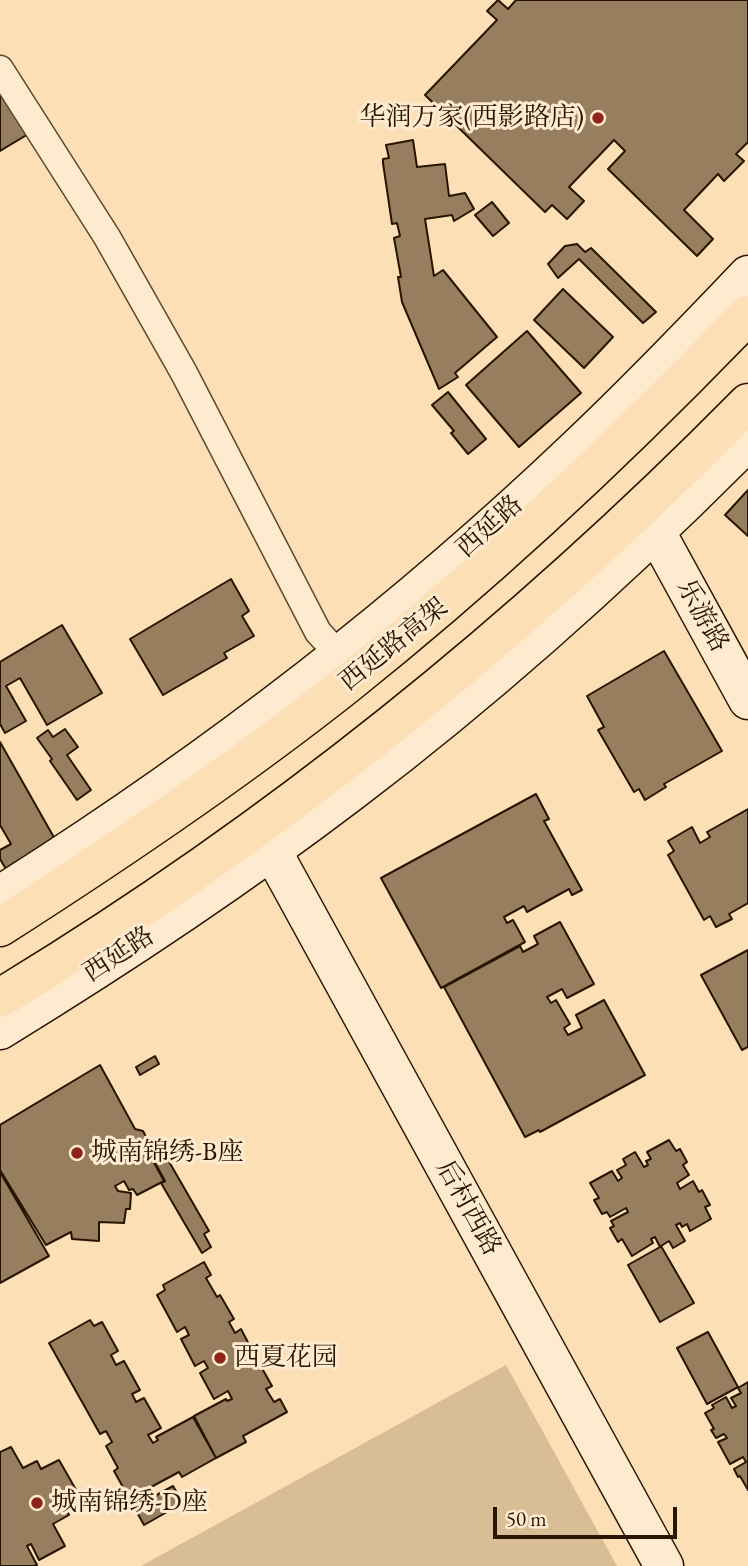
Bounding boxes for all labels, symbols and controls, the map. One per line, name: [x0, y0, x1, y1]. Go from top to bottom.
place label: 华润万家(西影路店): [360, 102, 584, 134]
marker: 华润万家(西影路店): [590, 110, 606, 126]
street label: 西延路: [451, 489, 529, 565]
street label: 乐游路: [669, 574, 735, 658]
street label: 西延路高架: [334, 592, 454, 698]
street label: 西延路: [78, 921, 160, 989]
place label: 城南锦绣-B座: [91, 1137, 243, 1169]
marker: 城南锦绣-B座: [69, 1145, 85, 1161]
street label: 后村西路: [429, 1155, 507, 1261]
place label: 西夏花园: [234, 1342, 338, 1374]
marker: 西夏花园: [212, 1350, 228, 1366]
place label: 城南锦绣-D座: [51, 1487, 208, 1519]
scale bar: [496, 1492, 680, 1536]
marker: 城南锦绣-D座: [29, 1495, 45, 1511]
text: 50 m: [506, 1505, 547, 1532]

